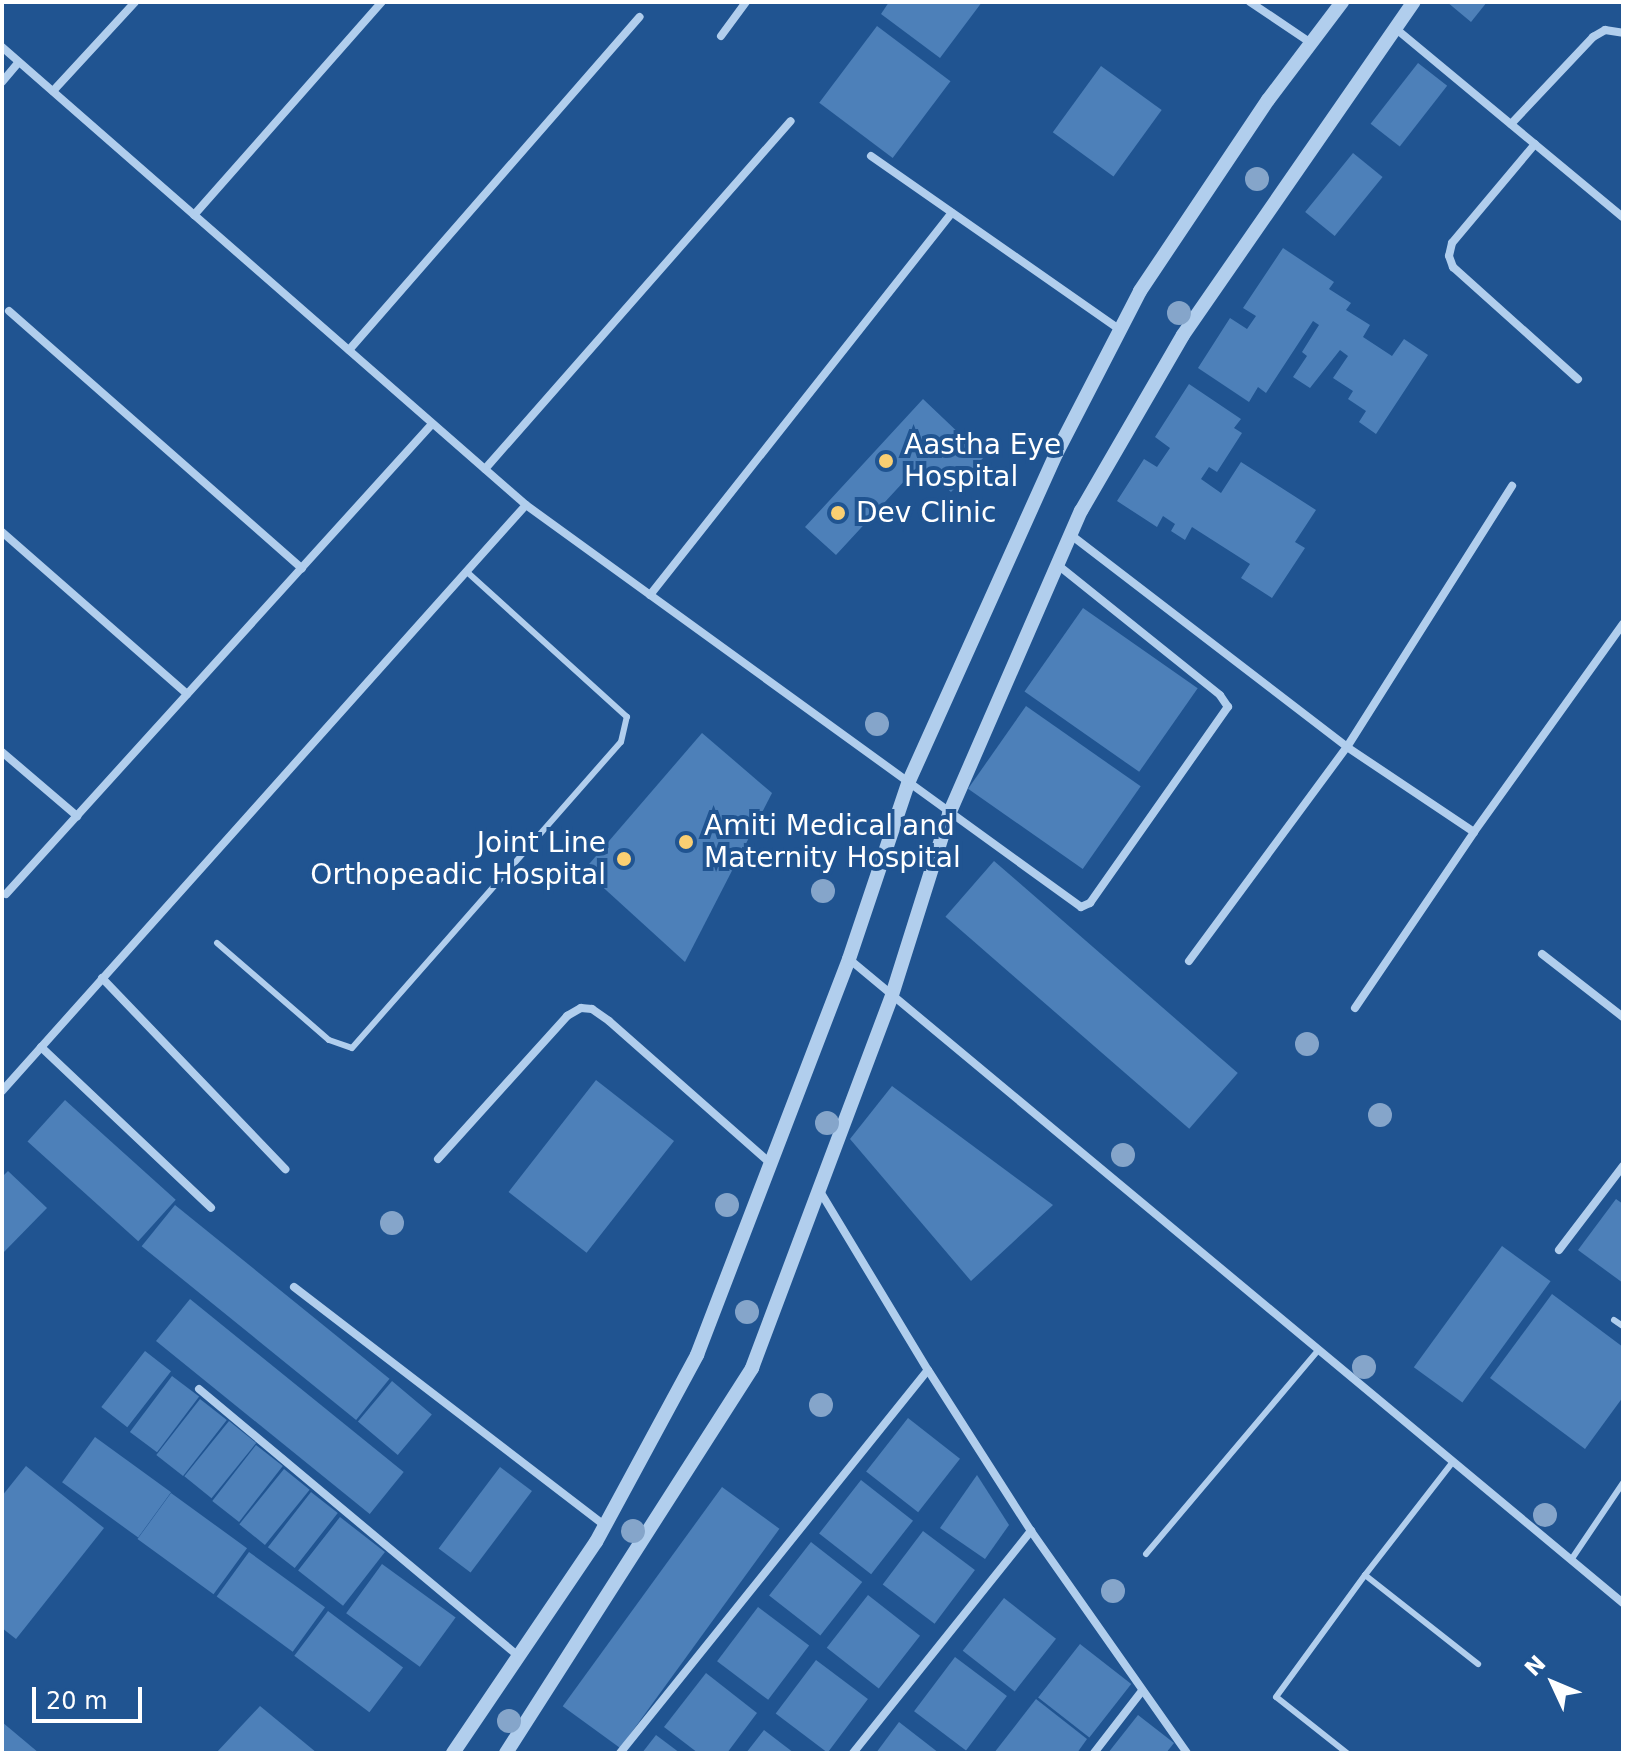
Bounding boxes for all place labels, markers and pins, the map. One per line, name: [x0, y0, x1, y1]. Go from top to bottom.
place label: Aastha Eye Hospital: [904, 428, 1061, 494]
marker: Aastha Eye Hospital: [875, 450, 897, 472]
place label: Dev Clinic: [856, 496, 996, 530]
marker: Dev Clinic: [827, 502, 849, 524]
place label: Amiti Medical and Maternity Hospital: [704, 809, 961, 875]
place label: Joint Line Orthopeadic Hospital: [310, 826, 606, 892]
marker: Amiti Medical and Maternity Hospital: [675, 831, 697, 853]
marker: Joint Line Orthopeadic Hospital: [613, 848, 635, 870]

